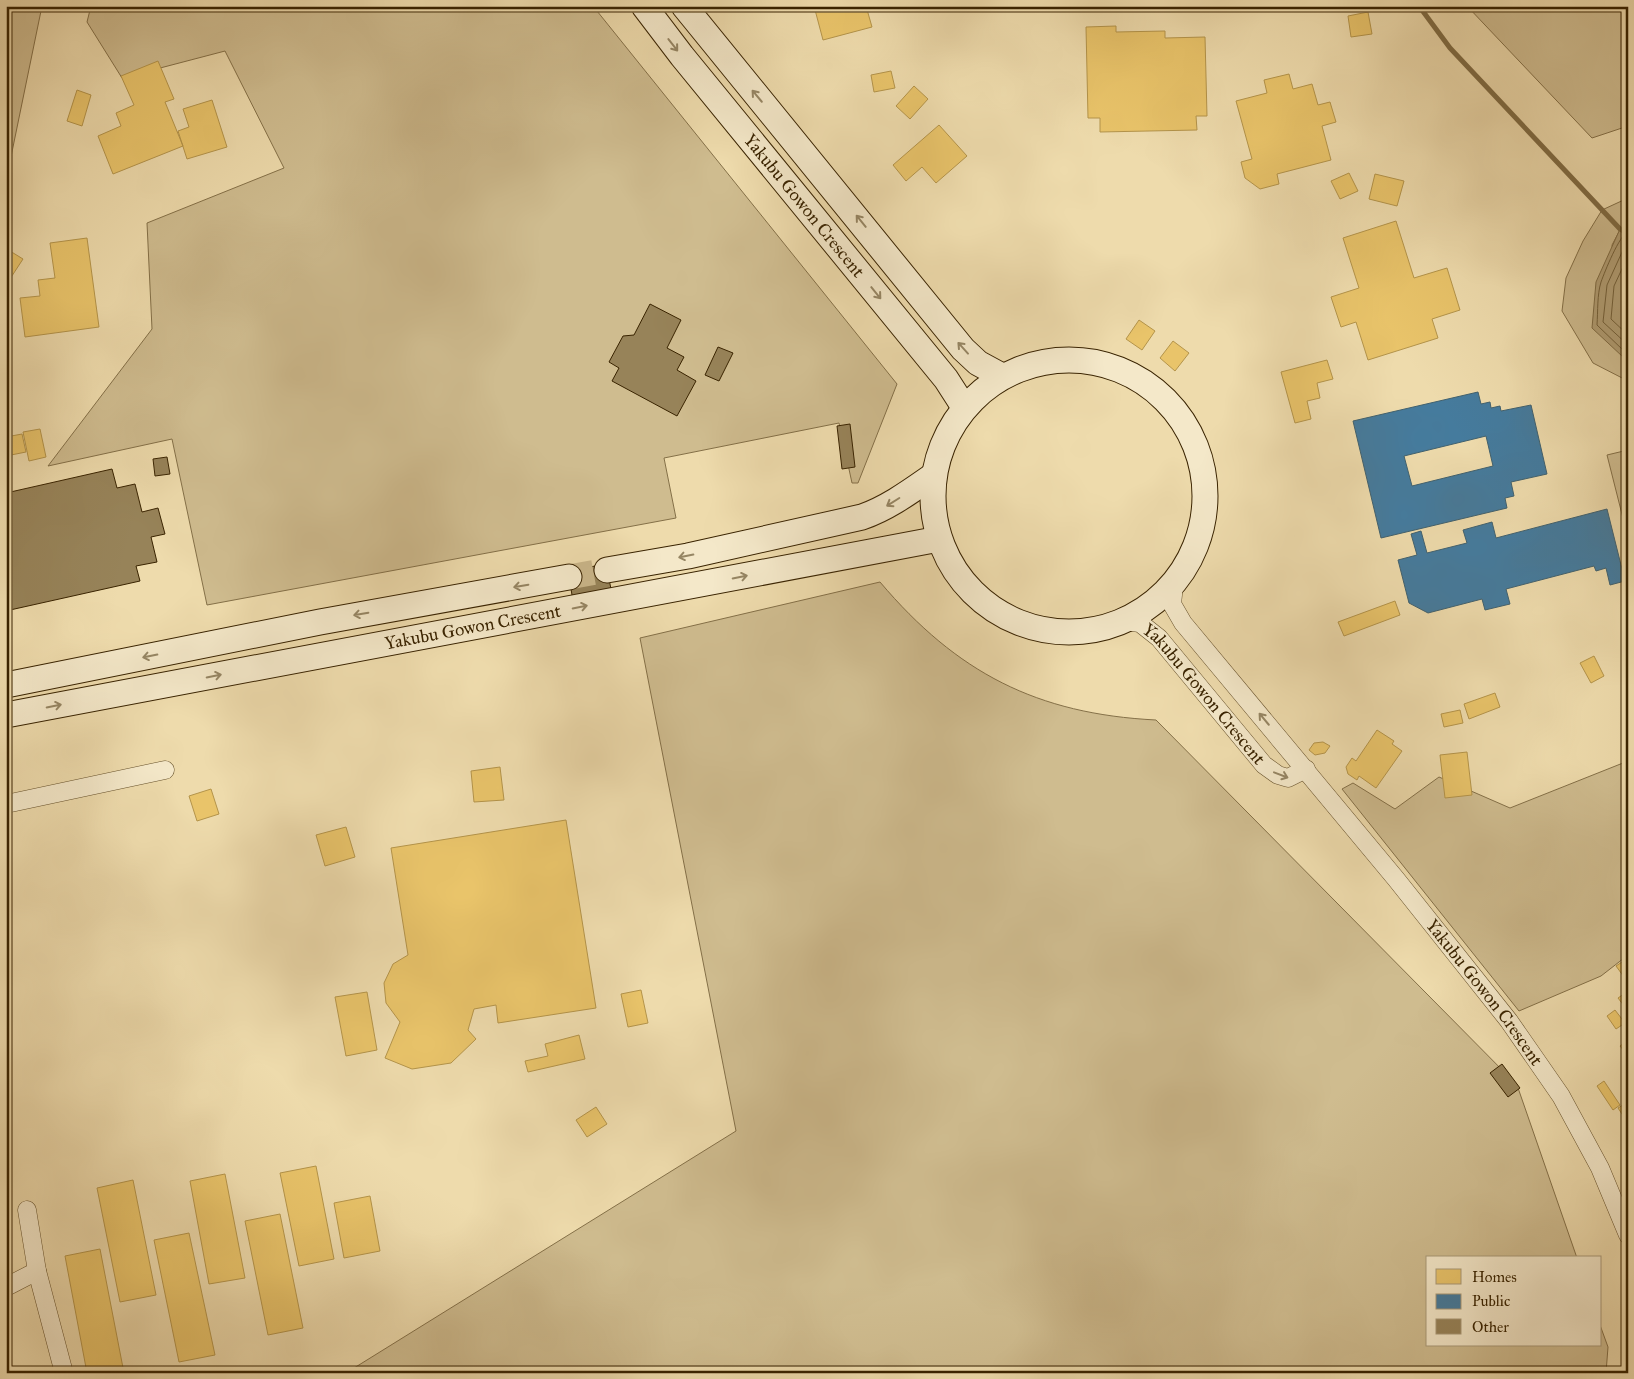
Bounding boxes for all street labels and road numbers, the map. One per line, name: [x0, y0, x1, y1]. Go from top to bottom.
street label: Yakubu Gowon Crescent: [739, 129, 870, 282]
street label: Yakubu Gowon Crescent: [383, 599, 563, 654]
street label: Yakubu Gowon Crescent: [1138, 618, 1271, 770]
street label: Yakubu Gowon Crescent: [1421, 915, 1548, 1070]

